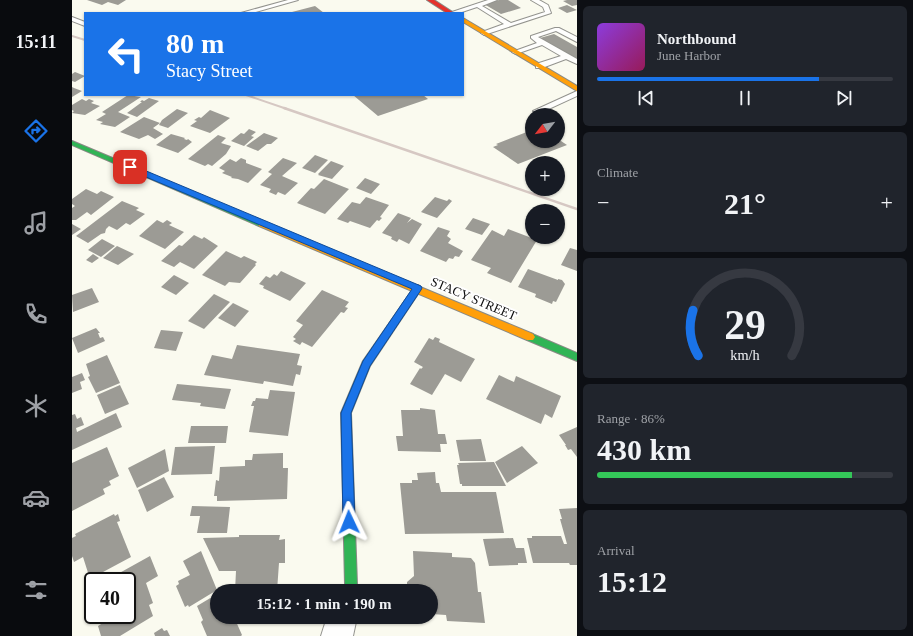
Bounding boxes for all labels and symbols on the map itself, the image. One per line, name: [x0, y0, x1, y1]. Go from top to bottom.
north arrow: [525, 108, 565, 148]
pin: [113, 150, 147, 184]
street label: STACY STREET: [429, 274, 519, 323]
position arrow: [328, 501, 370, 543]
speed limit sign: 40: [84, 572, 136, 624]

